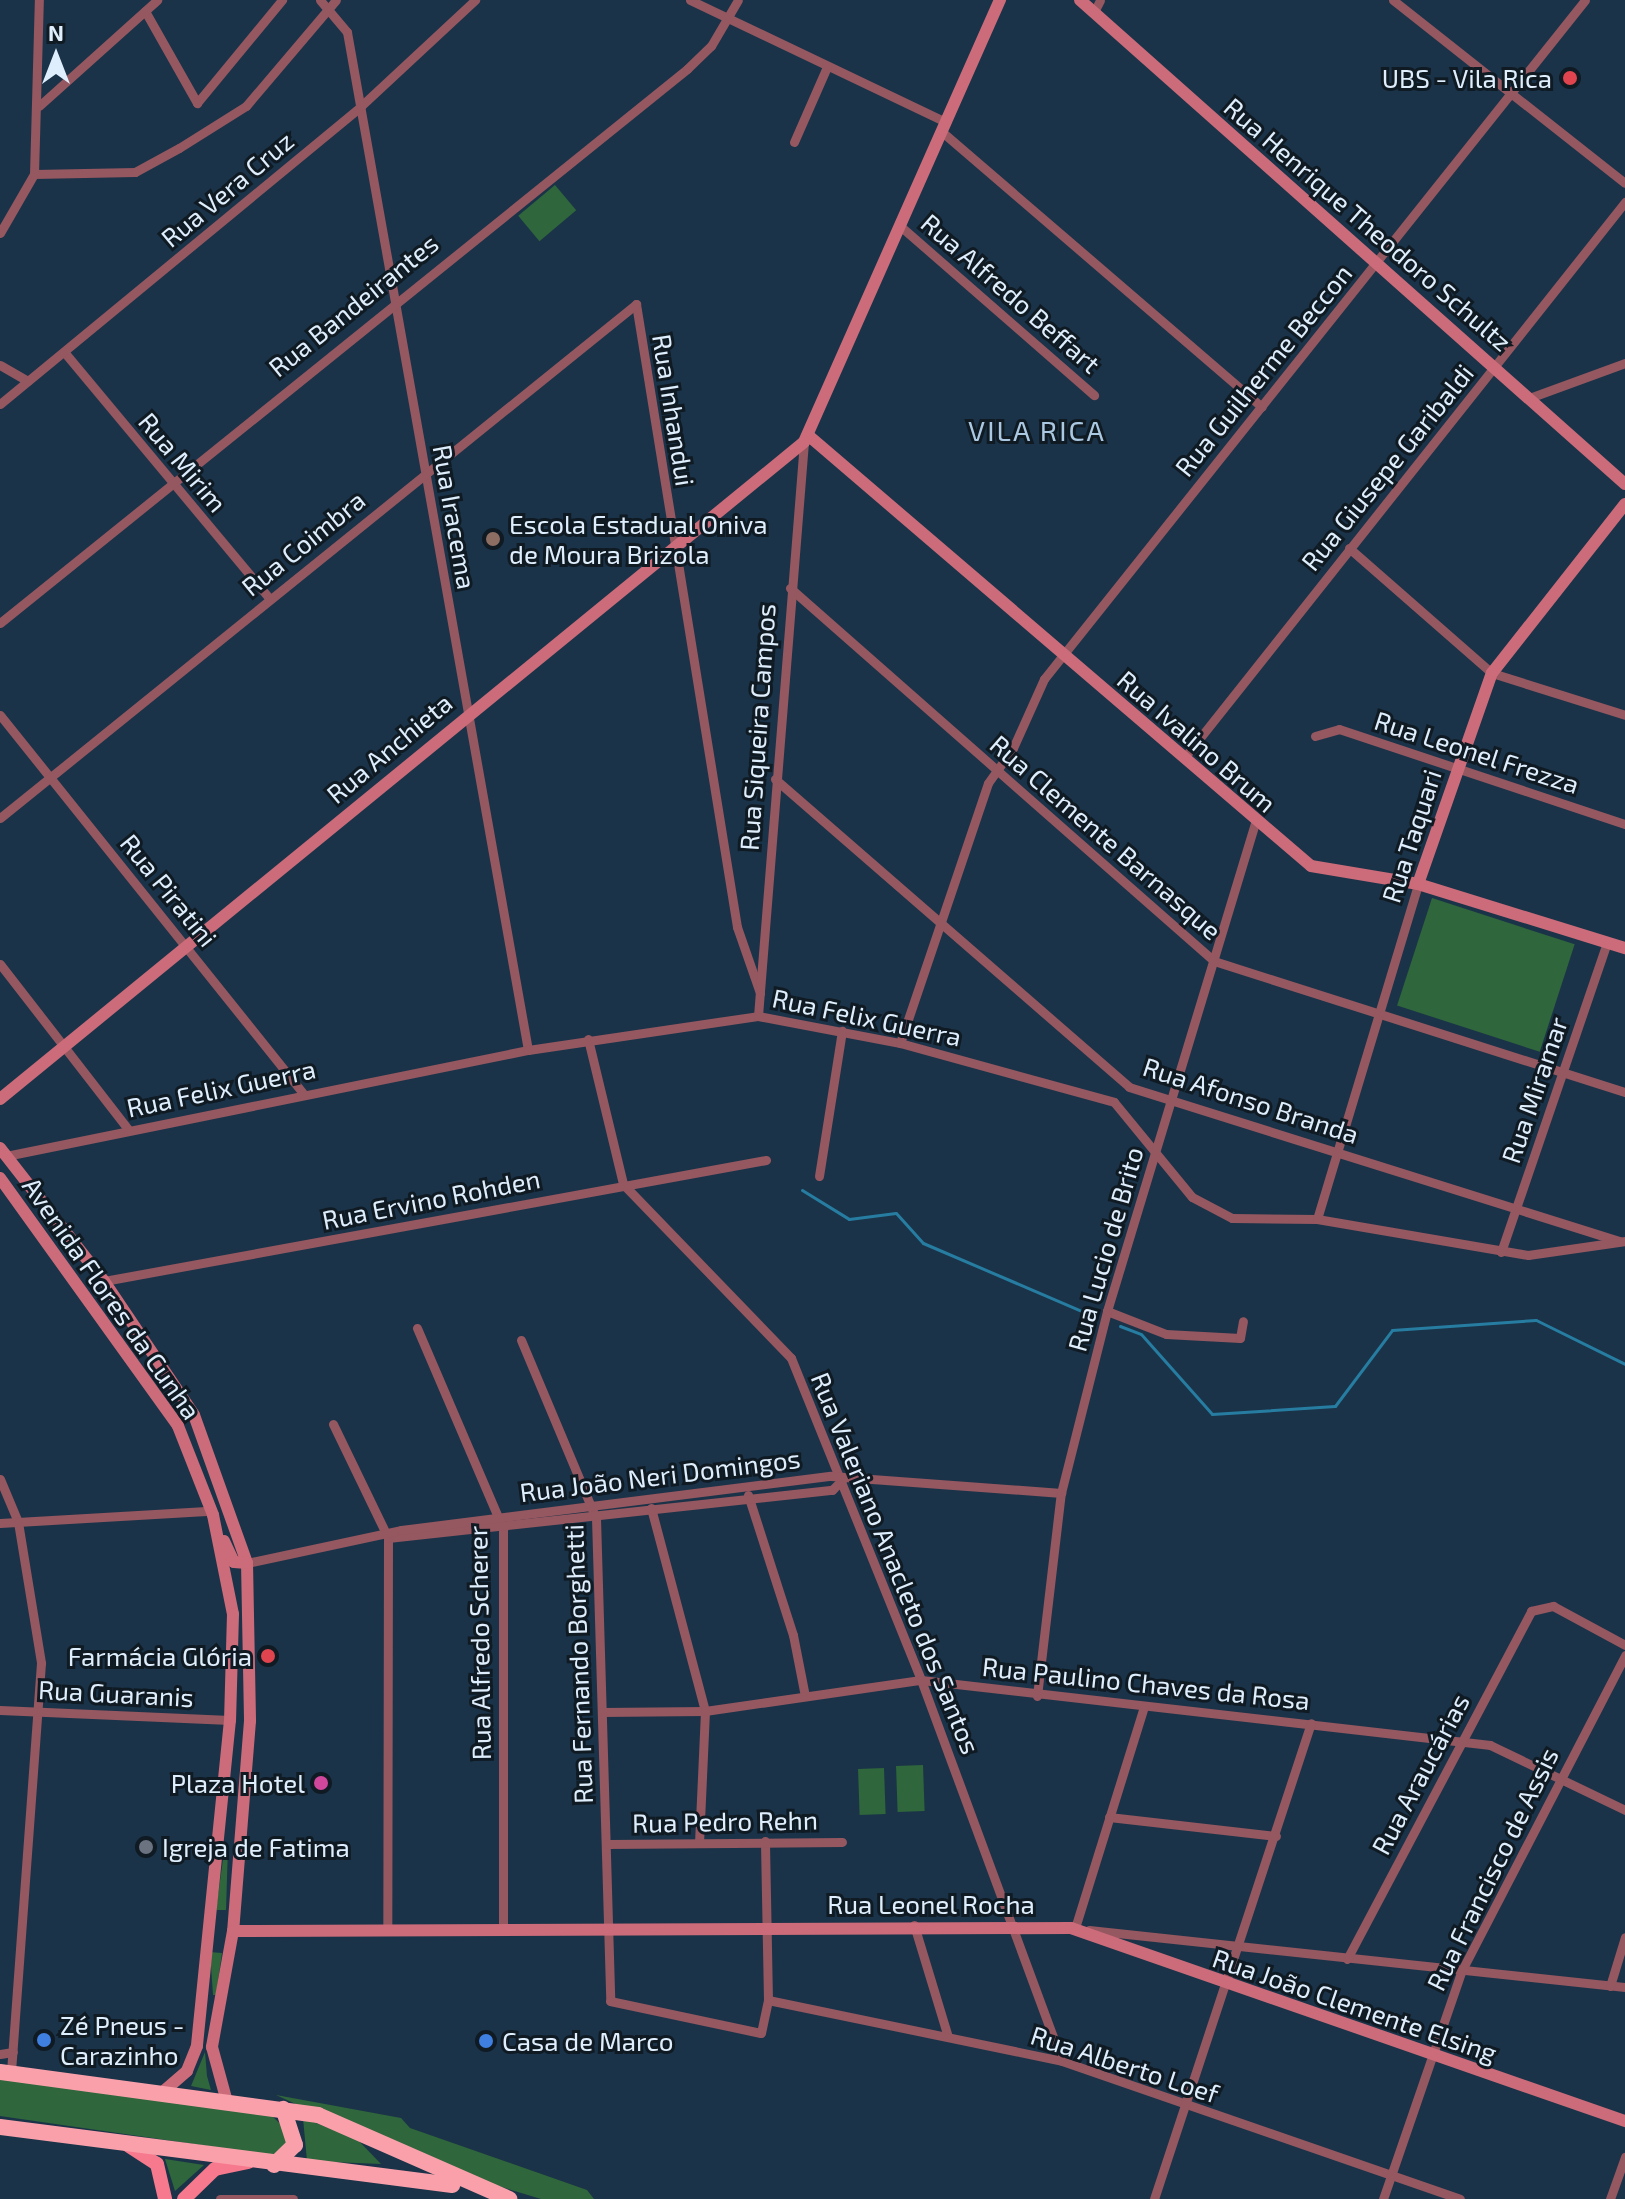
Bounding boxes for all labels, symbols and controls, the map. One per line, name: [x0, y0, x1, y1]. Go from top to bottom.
north arrow: [16, 16, 96, 96]
text: N: [48, 19, 64, 45]
place label: UBS - Vila Rica: [1381, 62, 1552, 94]
marker: UBS - Vila Rica: [1559, 67, 1581, 89]
street label: Rua Henrique Theodoro Schultz: [1218, 91, 1518, 357]
street label: Rua Vera Cruz: [154, 124, 300, 254]
street label: Rua Alfredo Beffart: [915, 207, 1107, 379]
street label: Rua Bandeirantes: [262, 227, 444, 383]
street label: Rua Guilherme Beccon: [1168, 258, 1358, 482]
street label: Rua Inhandui: [647, 332, 701, 488]
street label: Rua Giusepe Garibaldi: [1294, 358, 1480, 576]
street label: Rua Mirim: [133, 406, 233, 518]
district label: VILA RICA: [968, 413, 1106, 447]
street label: Rua Iracema: [427, 442, 483, 592]
street label: Rua Coimbra: [235, 484, 371, 602]
place label: Escola Estadual Oniva de Moura Brizola: [509, 508, 768, 570]
marker: Escola Estadual Oniva de Moura Brizola: [484, 530, 502, 548]
street label: Rua Siqueira Campos: [733, 602, 781, 852]
street label: Rua Ivalino Brum: [1111, 664, 1283, 818]
street label: Rua Anchieta: [320, 686, 458, 810]
street label: Rua Leonel Frezza: [1370, 704, 1584, 800]
street label: Rua Clemente Barnasque: [984, 728, 1228, 946]
street label: Rua Taquari: [1375, 765, 1447, 907]
street label: Rua Piratini: [114, 828, 224, 952]
street label: Rua Felix Guerra: [770, 982, 964, 1052]
street label: Rua Miramar: [1494, 1013, 1574, 1167]
street label: Rua Afonso Branda: [1139, 1050, 1363, 1150]
street label: Rua Felix Guerra: [124, 1053, 318, 1123]
street label: Rua Lucio de Brito: [1061, 1143, 1149, 1355]
street label: Rua Ervino Rohden: [319, 1163, 543, 1235]
street label: Avenida Flores da Cunha: [17, 1171, 207, 1425]
street label: Rua Valeriano Anacleto dos Santos: [805, 1367, 987, 1759]
street label: Rua João Neri Domingos: [518, 1442, 802, 1508]
street label: Rua Fernando Borghetti: [558, 1524, 598, 1804]
street label: Rua Alfredo Scherer: [461, 1525, 497, 1761]
place label: Farmácia Glória: [68, 1640, 252, 1672]
marker: Farmácia Glória: [259, 1647, 277, 1665]
street label: Rua Paulino Chaves da Rosa: [981, 1650, 1311, 1716]
street label: Rua Guaranis: [37, 1673, 195, 1713]
street label: Rua Araucárias: [1364, 1688, 1476, 1860]
street label: Rua Francisco de Assis: [1420, 1742, 1564, 1996]
place label: Plaza Hotel: [171, 1767, 305, 1799]
marker: Plaza Hotel: [312, 1774, 330, 1792]
street label: Rua Pedro Rehn: [632, 1804, 818, 1838]
place label: Igreja de Fatima: [162, 1831, 350, 1863]
marker: Igreja de Fatima: [137, 1838, 155, 1856]
street label: Rua Leonel Rocha: [827, 1888, 1035, 1920]
street label: Rua João Clemente Elsing: [1209, 1942, 1501, 2068]
place label: Zé Pneus - Carazinho: [60, 2009, 184, 2070]
street label: Rua Alberto Loef: [1027, 2019, 1223, 2109]
place label: Casa de Marco: [502, 2025, 673, 2057]
marker: Zé Pneus - Carazinho: [35, 2031, 53, 2049]
marker: Casa de Marco: [477, 2032, 495, 2050]

